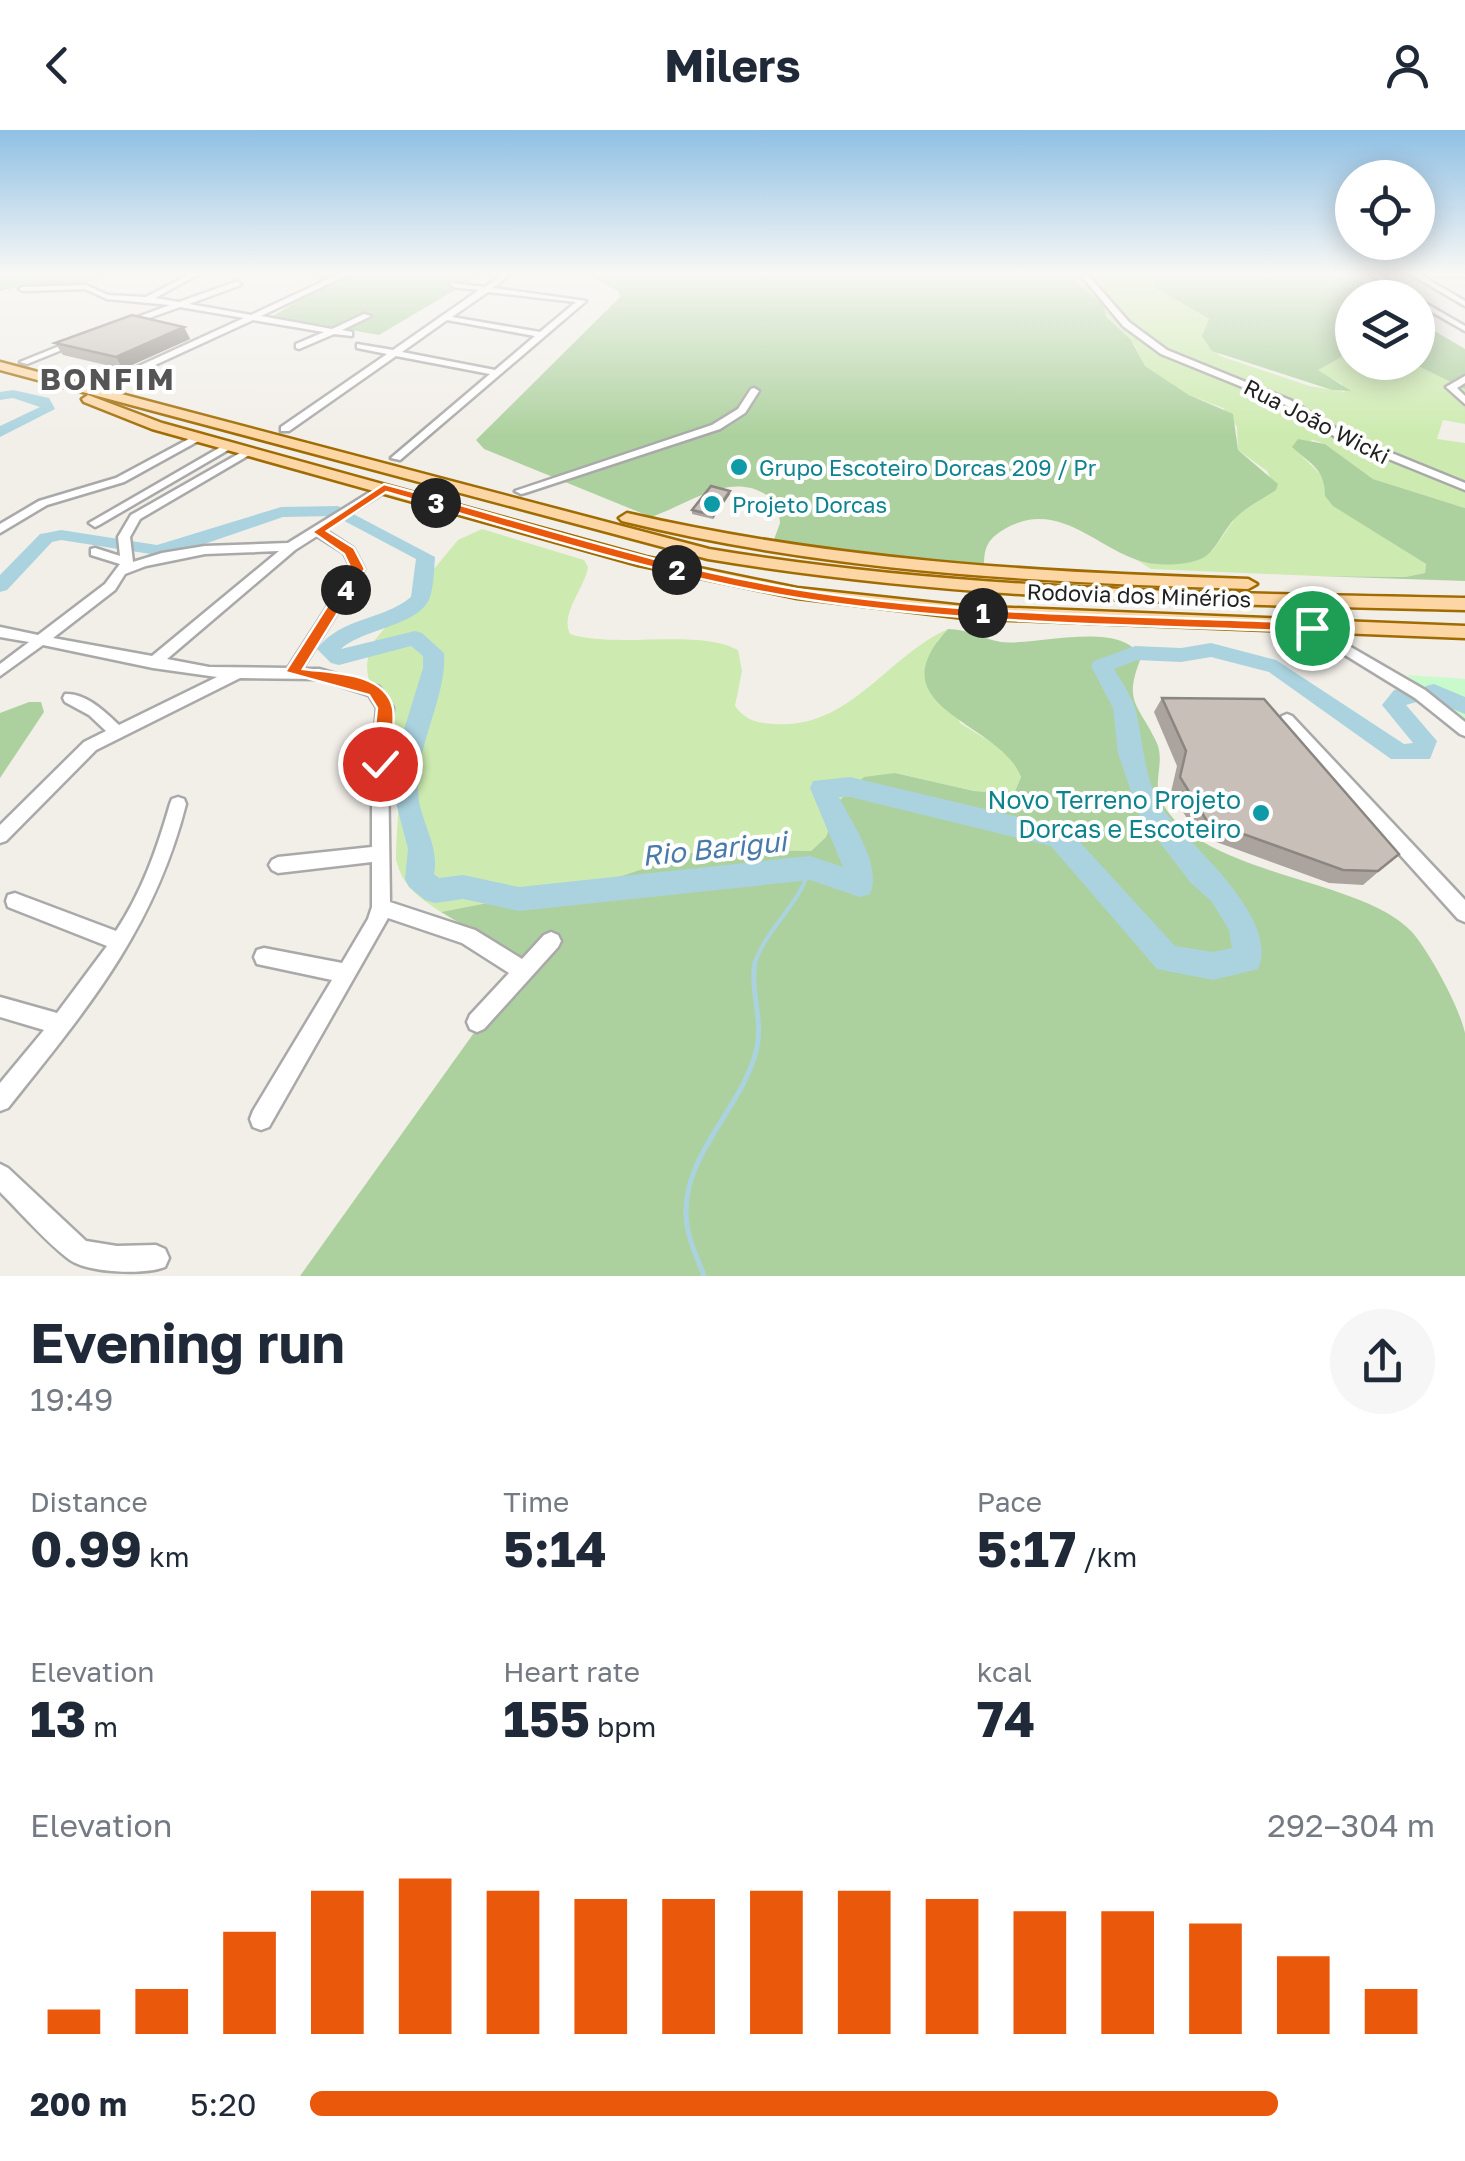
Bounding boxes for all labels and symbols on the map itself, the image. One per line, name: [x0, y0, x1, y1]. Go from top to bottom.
district label: BONFIM: [40, 361, 176, 397]
street label: Rua João Wicki: [1240, 373, 1394, 469]
place label: Grupo Escoteiro Dorcas 209 / Pr: [759, 454, 1097, 481]
marker: Grupo Escoteiro Dorcas 209 / Pr: [728, 456, 750, 478]
pin: 3: [411, 478, 461, 528]
place label: Projeto Dorcas: [732, 491, 887, 518]
marker: Projeto Dorcas: [701, 493, 723, 515]
pin: 2: [652, 545, 702, 595]
pin: 4: [321, 565, 371, 615]
street label: Rodovia dos Minérios: [1026, 578, 1252, 612]
pin: [1270, 586, 1355, 671]
pin: 1: [958, 588, 1008, 638]
pin: [338, 722, 423, 807]
place label: Novo Terreno Projeto Dorcas e Escoteiro: [988, 784, 1241, 844]
marker: Novo Terreno Projeto Dorcas e Escoteiro: [1250, 802, 1272, 824]
water label: Rio Barigui: [640, 824, 791, 872]

